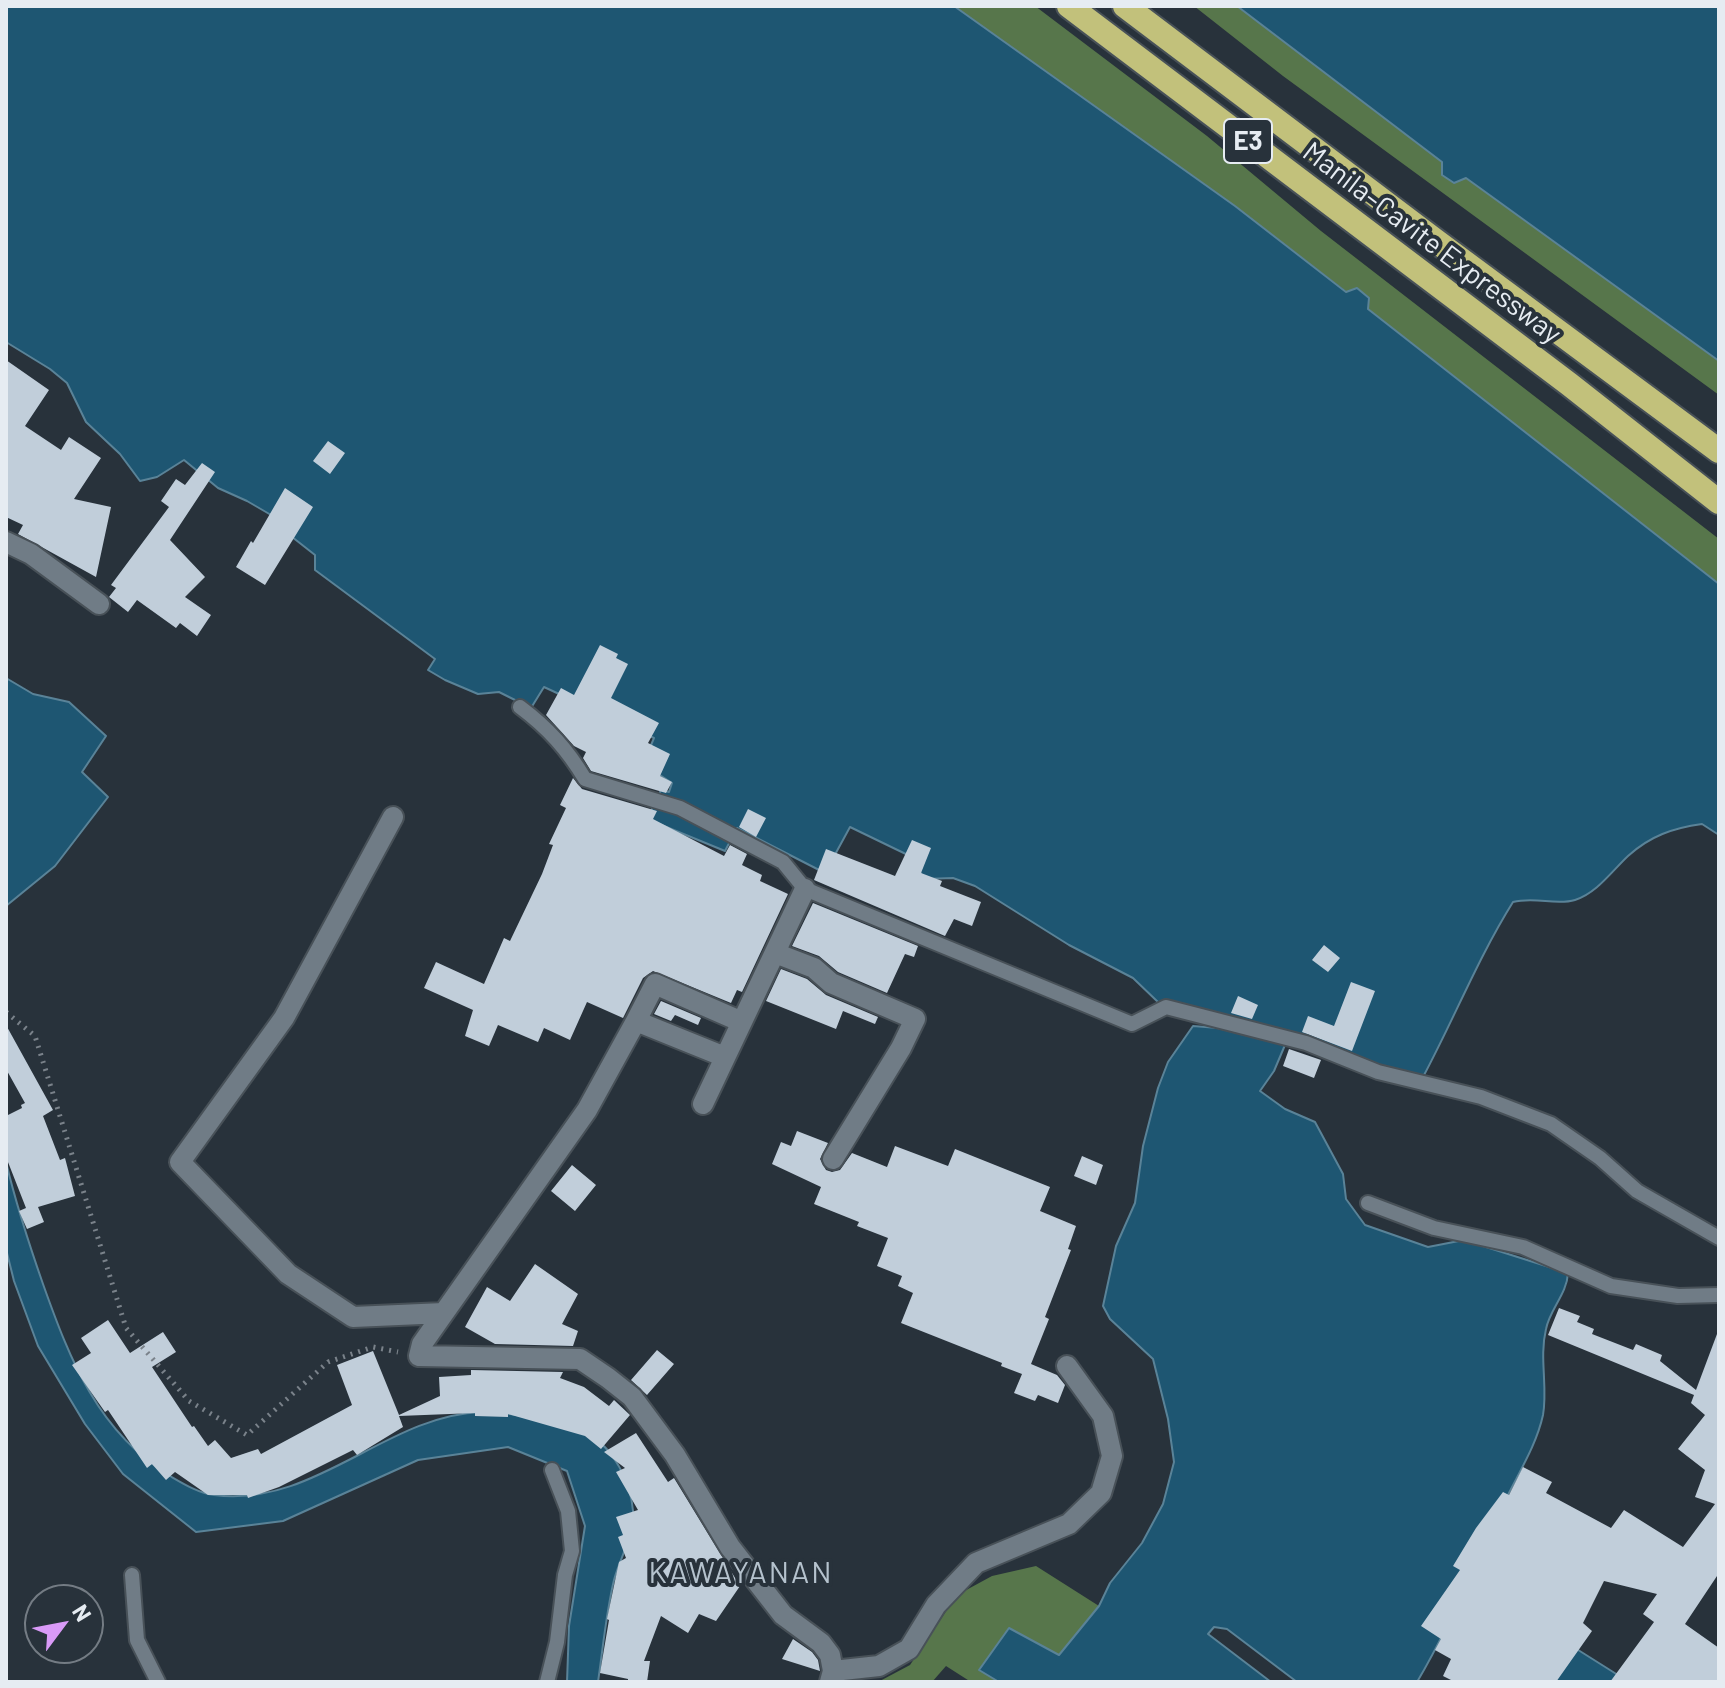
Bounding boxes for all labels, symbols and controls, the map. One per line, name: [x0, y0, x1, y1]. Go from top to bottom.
road number: E3: [1224, 119, 1272, 163]
street label: Manila–Cavite Expressway: [1296, 135, 1568, 351]
district label: KAWAYANAN: [648, 1555, 834, 1591]
north arrow: [24, 1584, 104, 1664]
text: N: [68, 1599, 98, 1625]

